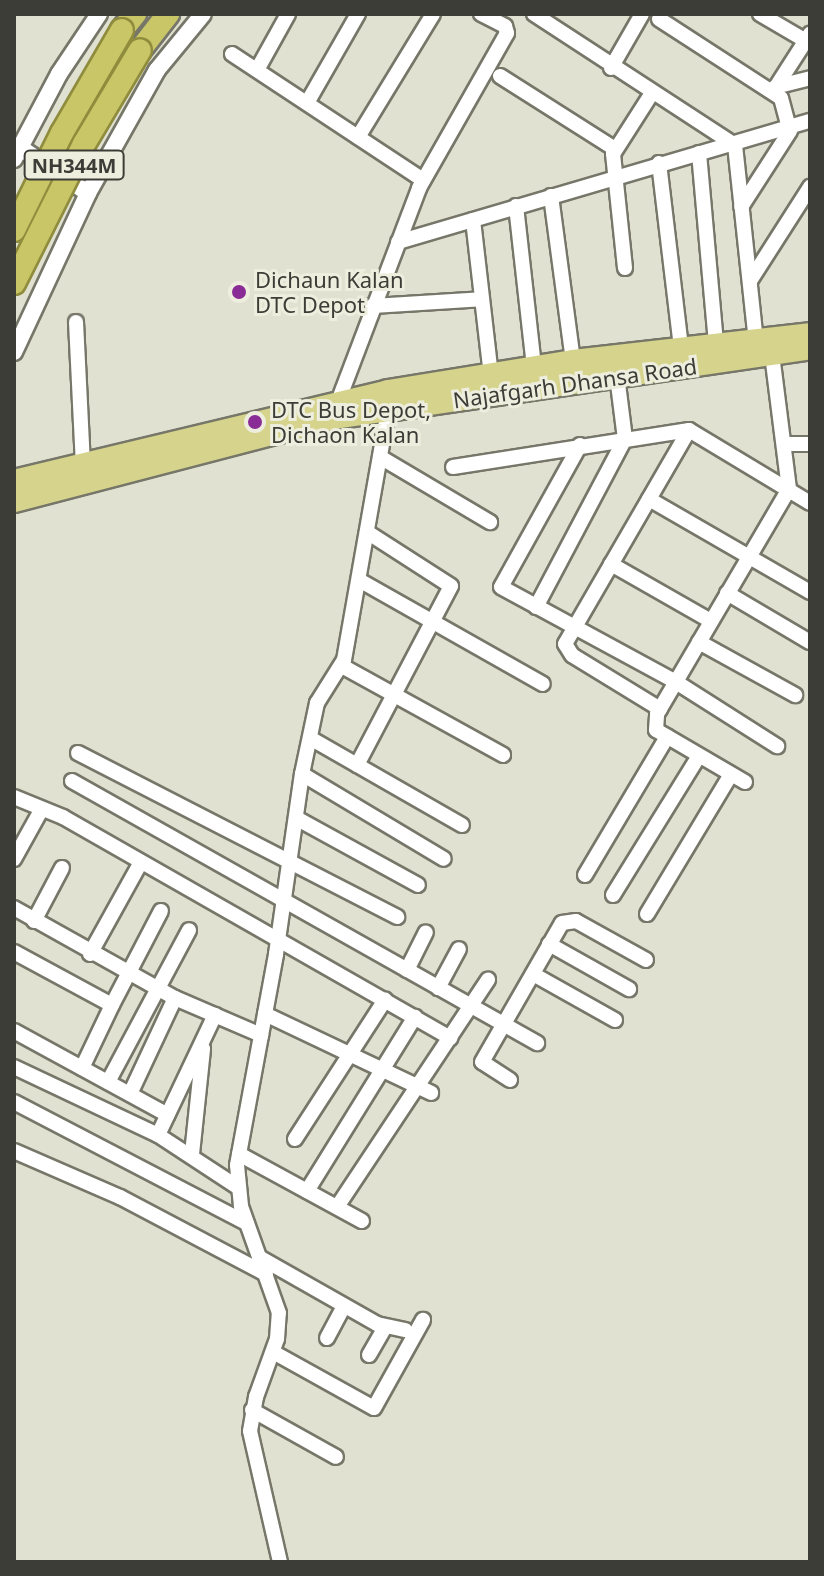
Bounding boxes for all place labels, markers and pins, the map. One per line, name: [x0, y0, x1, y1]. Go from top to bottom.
place label: Dichaun Kalan DTC Depot: [255, 266, 404, 318]
marker: Dichaun Kalan DTC Depot: [230, 283, 248, 301]
place label: DTC Bus Depot, Dichaon Kalan: [271, 396, 431, 448]
marker: DTC Bus Depot, Dichaon Kalan: [246, 413, 264, 431]

